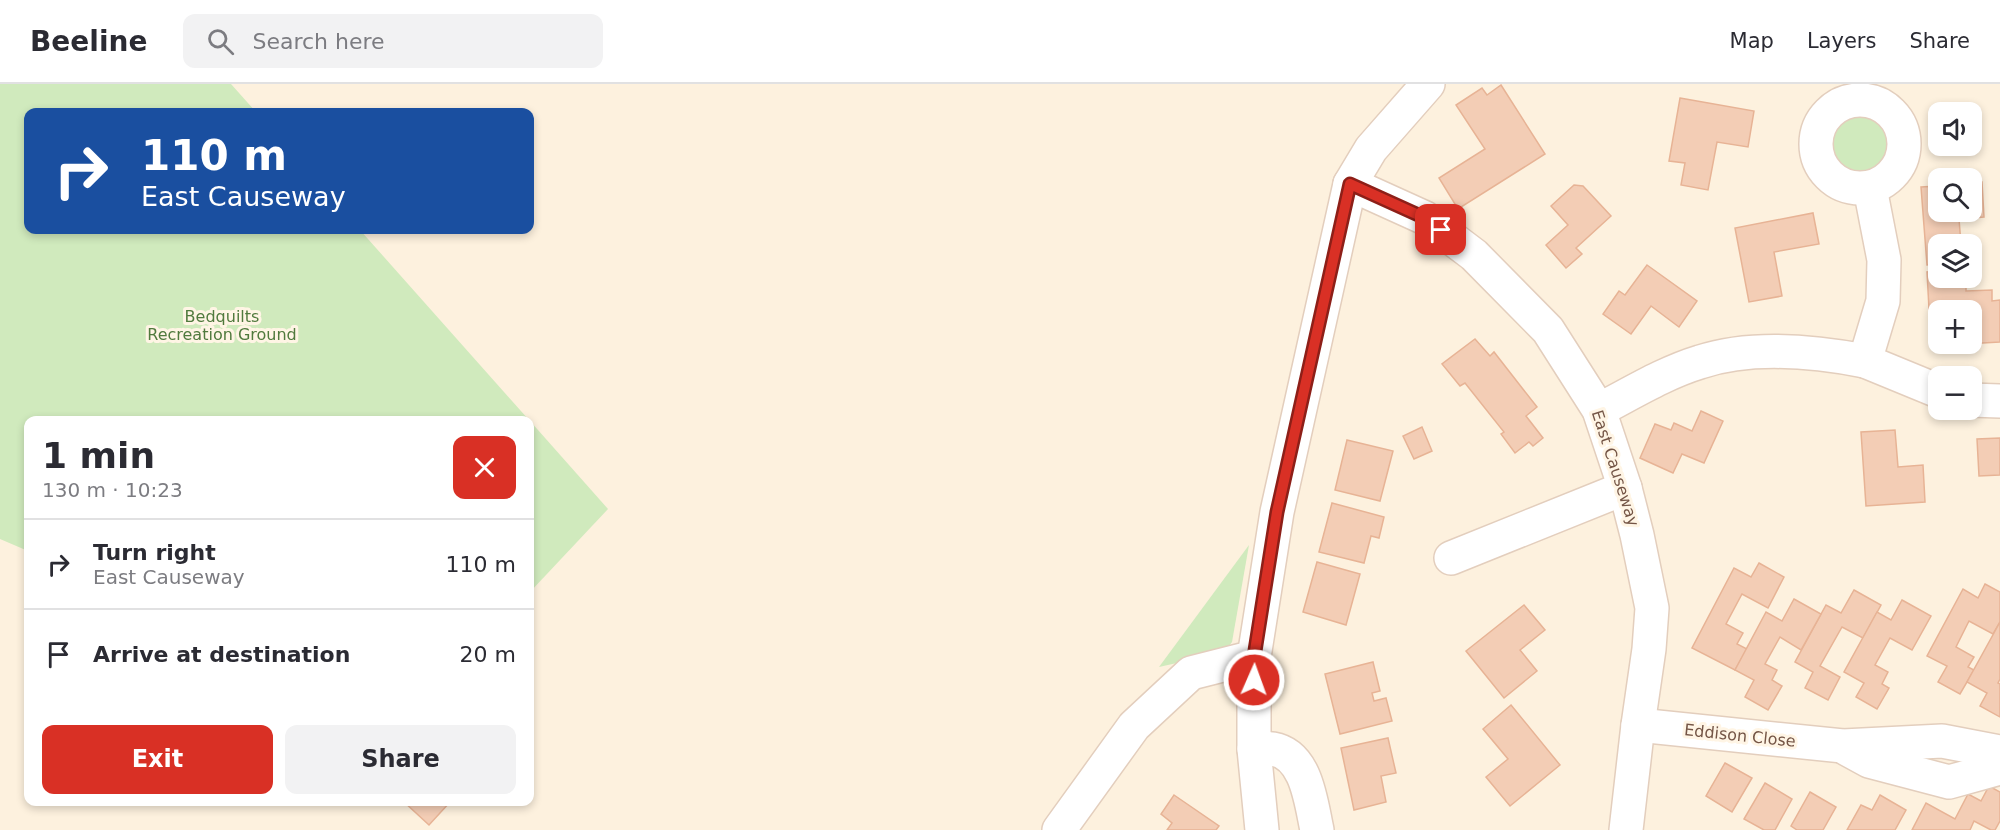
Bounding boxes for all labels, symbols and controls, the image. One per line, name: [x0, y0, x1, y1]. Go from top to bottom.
search box: [183, 14, 603, 68]
text: Beeline: [30, 25, 147, 58]
icon: search: [204, 25, 237, 58]
text: Search here: [252, 29, 385, 54]
text: Map: [1730, 29, 1774, 53]
text: Layers: [1807, 29, 1876, 53]
text: Share: [1909, 29, 1970, 53]
map controls: [1928, 102, 1982, 420]
button: sound: [1928, 102, 1982, 156]
text: 110 m: [141, 131, 287, 180]
icon: right: [42, 132, 120, 210]
button: search: [1928, 168, 1982, 222]
text: East Causeway: [141, 181, 346, 212]
pin: [1415, 204, 1466, 255]
icon: arrive: [1424, 213, 1457, 246]
button: layers: [1928, 234, 1982, 288]
button: +: [1928, 300, 1982, 354]
park label: Bedquilts Recreation Ground: [147, 307, 297, 344]
button: −: [1928, 366, 1982, 420]
street label: East Causeway: [1588, 408, 1643, 529]
text: 1 min: [42, 435, 155, 476]
button: close: [453, 436, 516, 499]
text: 130 m · 10:23: [42, 478, 183, 502]
text: Turn right: [93, 540, 216, 565]
icon: right: [42, 548, 75, 581]
text: 110 m: [446, 552, 516, 577]
text: East Causeway: [93, 565, 245, 589]
icon: arrive: [42, 638, 75, 671]
text: Arrive at destination: [93, 642, 350, 667]
text: 20 m: [460, 642, 516, 667]
position arrow: [1222, 648, 1286, 712]
street label: Eddison Close: [1683, 720, 1797, 751]
button: Exit: [42, 725, 273, 794]
button: Share: [285, 725, 516, 794]

